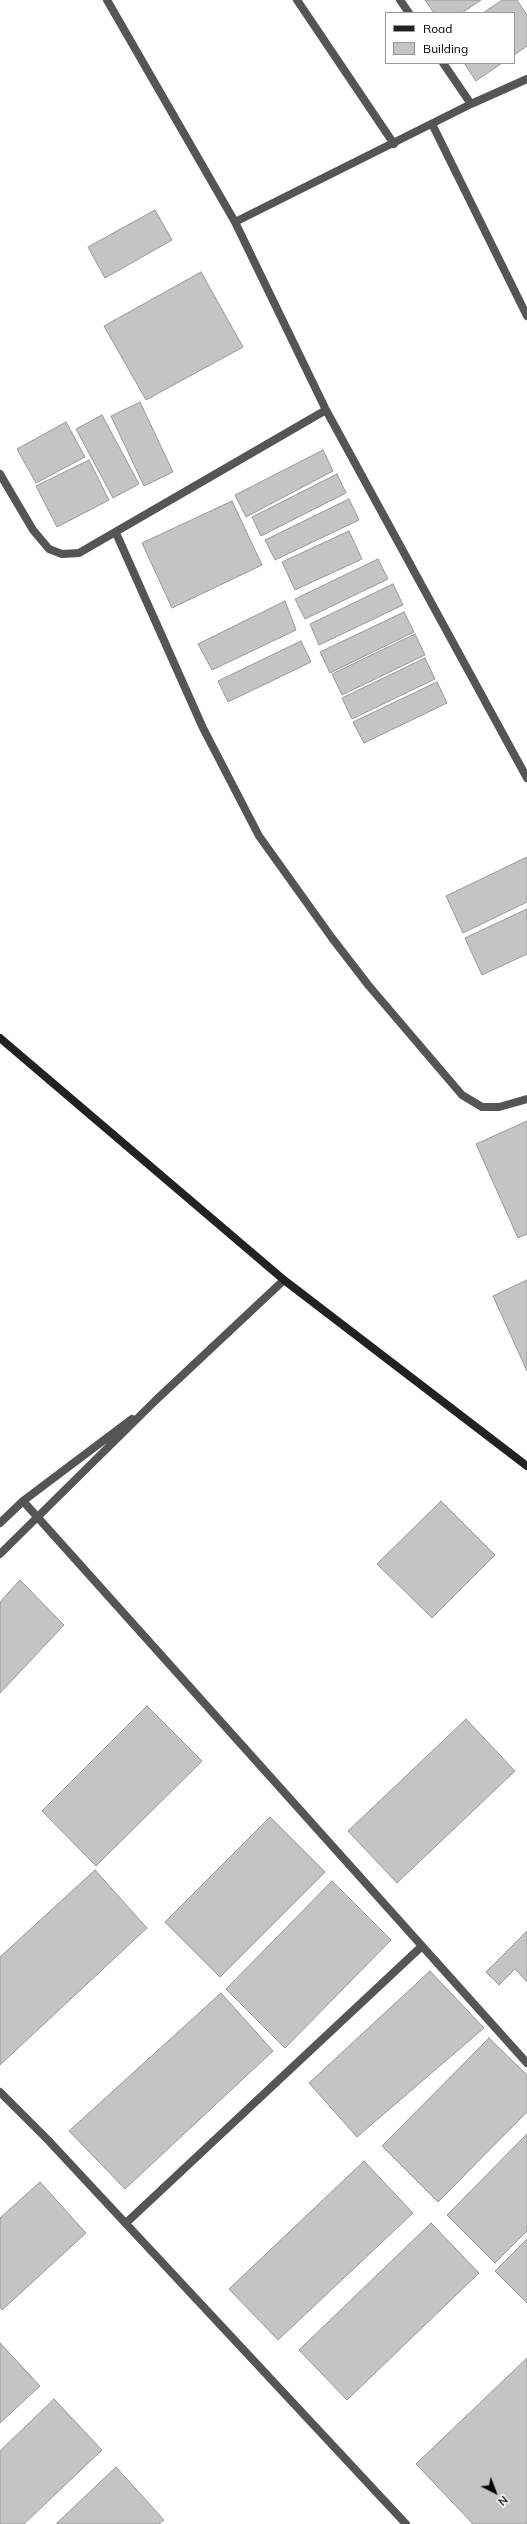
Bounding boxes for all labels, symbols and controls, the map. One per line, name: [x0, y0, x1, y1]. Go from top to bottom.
legend: [385, 12, 515, 64]
text: Road: [423, 21, 452, 36]
text: Building: [423, 41, 468, 56]
north arrow: [475, 2472, 515, 2512]
text: N: [495, 2493, 511, 2509]

